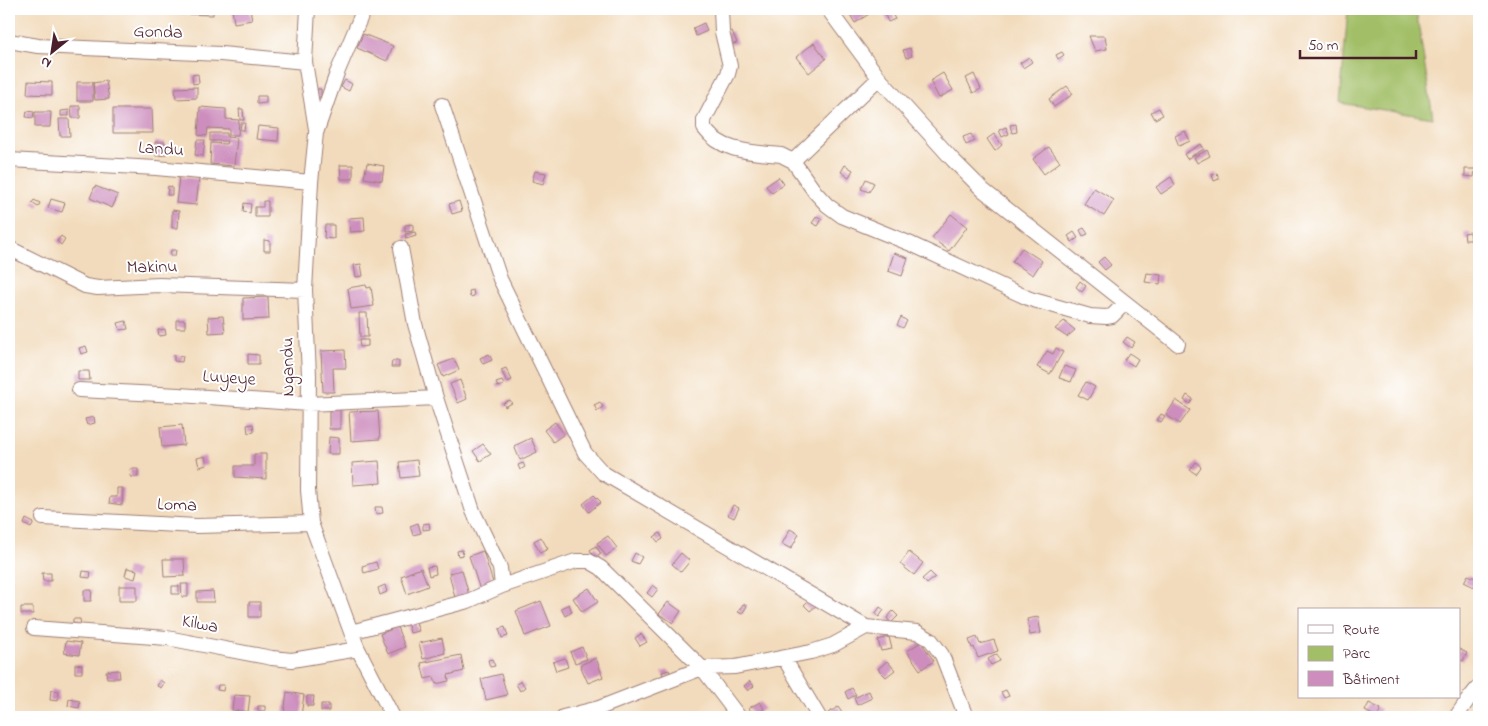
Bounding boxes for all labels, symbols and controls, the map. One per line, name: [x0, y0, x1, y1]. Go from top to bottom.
street label: Gonda: [133, 19, 183, 47]
north arrow: [28, 28, 78, 78]
scale bar: [1300, 28, 1417, 60]
text: 50 m: [1308, 35, 1339, 57]
text: N: [37, 51, 56, 73]
street label: Landu: [137, 135, 185, 165]
street label: Makinu: [126, 255, 178, 281]
street label: Ngandu: [275, 337, 304, 397]
street label: Luyeye: [202, 364, 257, 394]
street label: Loma: [157, 492, 197, 520]
legend: [1298, 608, 1460, 698]
street label: Kilwa: [180, 609, 220, 641]
text: Route: [1343, 619, 1380, 641]
text: Parc: [1343, 643, 1371, 665]
text: Bâtiment: [1342, 669, 1400, 691]

